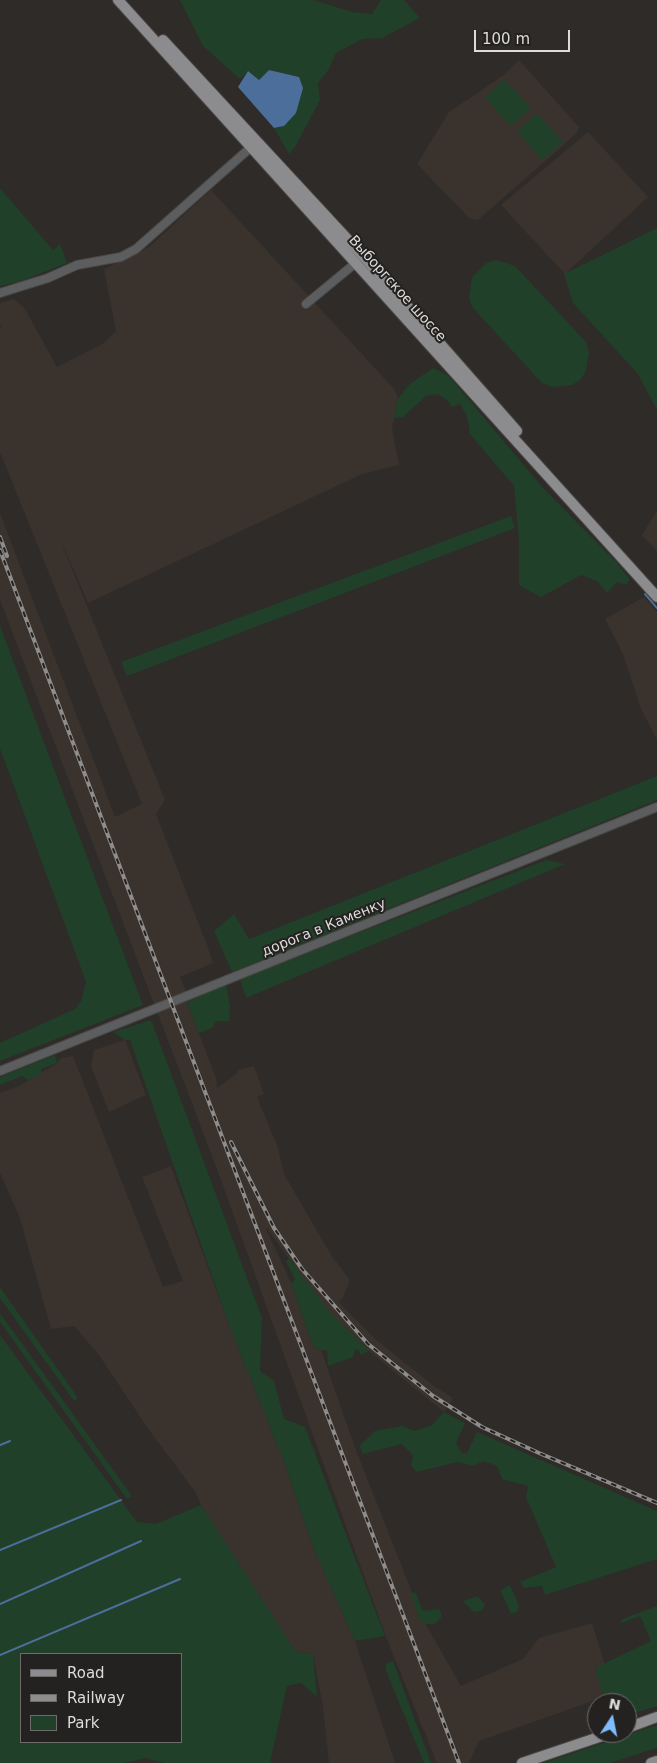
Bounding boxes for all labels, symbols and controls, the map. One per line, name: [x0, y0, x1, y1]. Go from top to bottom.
scale bar: [477, 20, 573, 52]
text: 100 m: [482, 30, 530, 48]
street label: Выборгское шоссе: [345, 232, 449, 346]
street label: дорога в Каменку: [259, 895, 389, 961]
legend: [20, 1653, 182, 1743]
text: Road: [67, 1664, 105, 1682]
text: Railway: [67, 1689, 125, 1707]
north arrow: [587, 1693, 637, 1743]
text: N: [607, 1695, 622, 1713]
text: Park: [67, 1714, 99, 1732]

